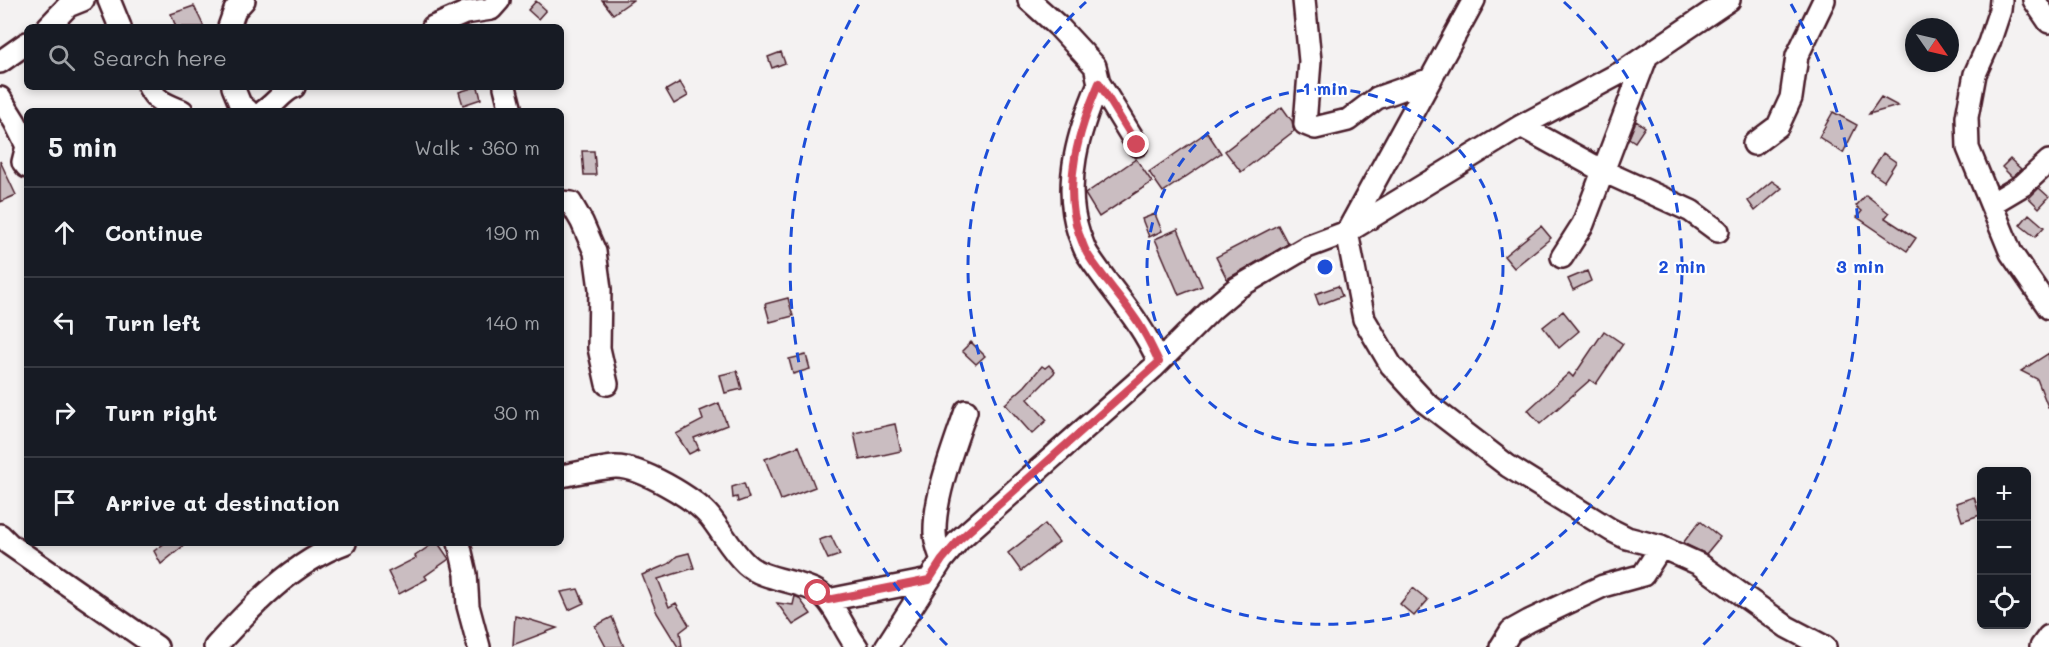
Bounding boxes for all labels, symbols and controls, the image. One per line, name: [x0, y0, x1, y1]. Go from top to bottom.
north arrow: [1905, 18, 1959, 72]
search box: [24, 24, 564, 90]
icon: search: [45, 41, 78, 74]
text: Search here: [93, 43, 227, 72]
text: 1 min: [1302, 76, 1348, 100]
text: 5 min: [48, 130, 117, 164]
route end: [1123, 131, 1149, 157]
text: Walk · 360 m: [414, 134, 540, 160]
icon: ahead: [48, 216, 81, 249]
text: Continue: [105, 218, 203, 247]
text: 190 m: [485, 219, 540, 245]
text: 2 min: [1658, 254, 1706, 278]
text: 3 min: [1836, 254, 1884, 278]
centre of rings: [1315, 257, 1335, 277]
icon: left: [48, 306, 81, 339]
text: Turn left: [105, 308, 201, 337]
text: 140 m: [485, 309, 540, 335]
icon: right: [48, 396, 81, 429]
text: Turn right: [105, 398, 217, 427]
text: 30 m: [494, 399, 540, 425]
map controls: [1977, 467, 2031, 629]
button: +: [1977, 467, 2031, 521]
icon: arrive: [48, 486, 81, 519]
text: Arrive at destination: [105, 488, 340, 517]
button: −: [1977, 521, 2031, 575]
button: locate: [1977, 575, 2031, 629]
route start: [804, 579, 830, 605]

